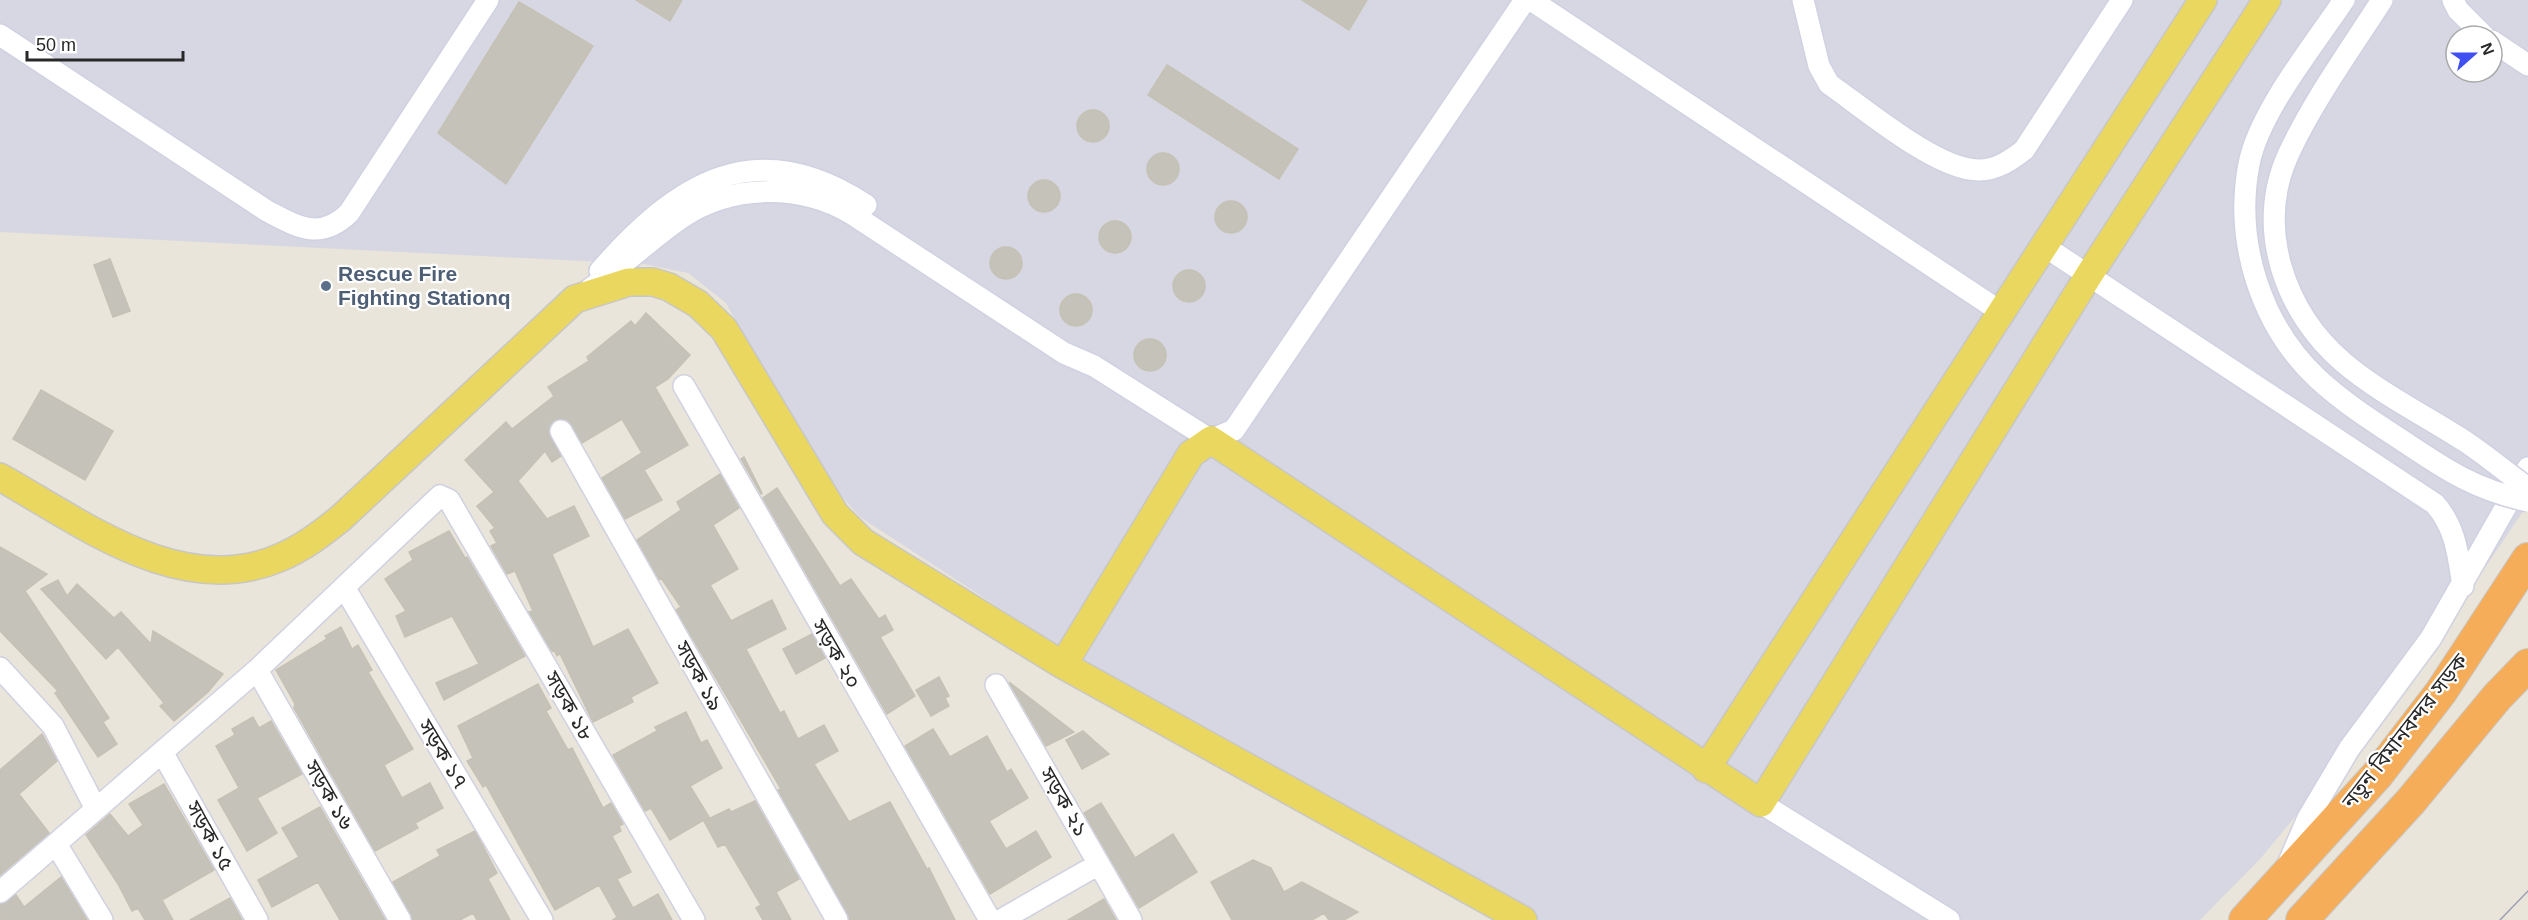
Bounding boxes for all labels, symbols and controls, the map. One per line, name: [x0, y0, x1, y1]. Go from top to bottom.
scale bar: [27, 24, 183, 62]
north arrow: [2444, 24, 2504, 84]
text: 50 m: [36, 35, 76, 55]
text: N: [2478, 40, 2498, 57]
place label: Rescue Fire Fighting Stationq: [338, 262, 511, 309]
marker: Rescue Fire Fighting Stationq: [319, 279, 333, 293]
street label: সড়ক ২০: [807, 614, 865, 692]
street label: সড়ক ১৯: [671, 636, 728, 714]
street label: নতুন বিমানবন্দর সড়ক: [2337, 648, 2474, 814]
street label: সড়ক ১৮: [540, 666, 598, 744]
street label: সড়ক ১৭: [414, 715, 473, 792]
street label: সড়ক ১৬: [300, 755, 358, 833]
street label: সড়ক ২১: [1035, 762, 1093, 840]
street label: সড়ক ১৫: [182, 796, 239, 874]

